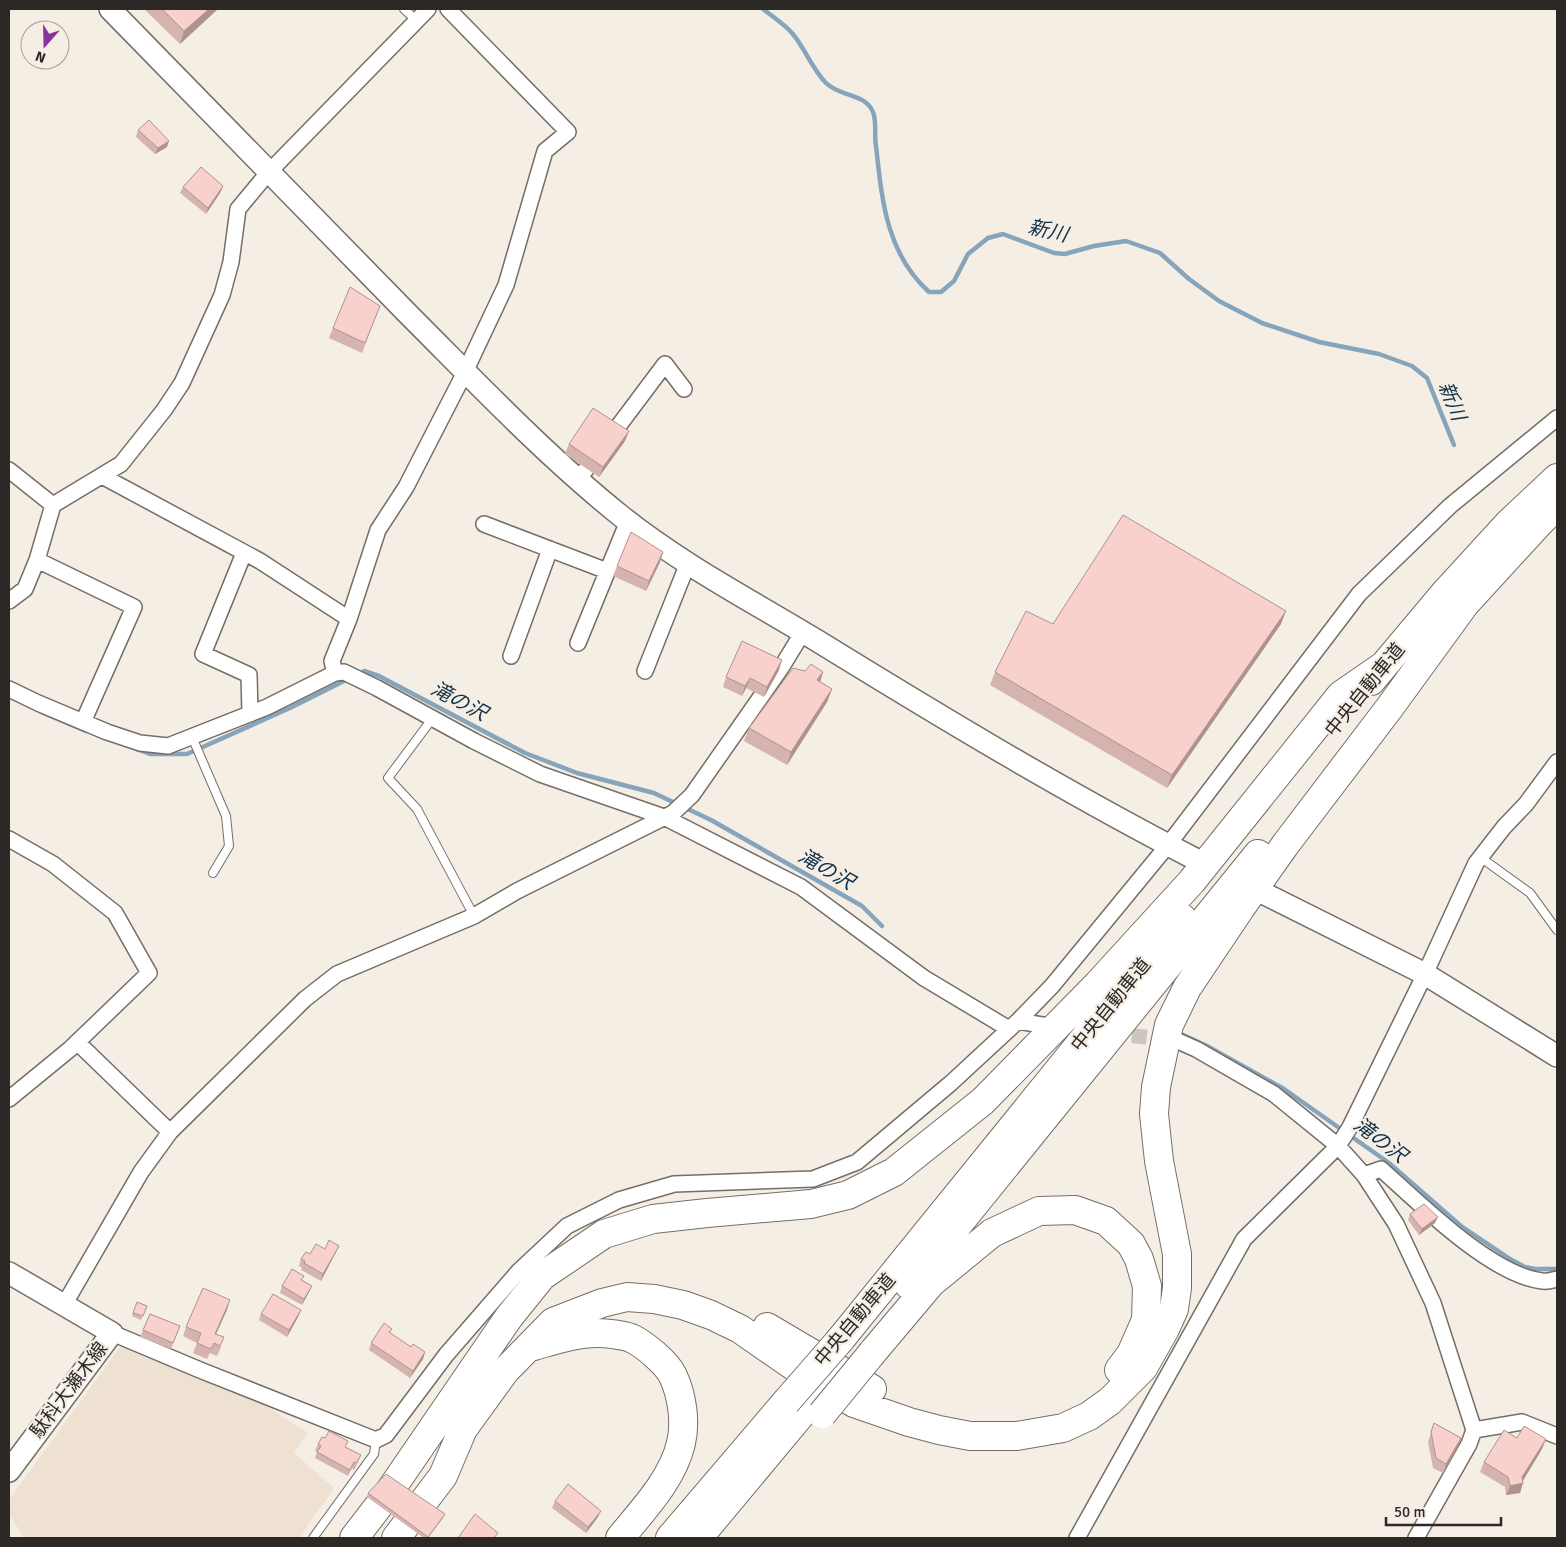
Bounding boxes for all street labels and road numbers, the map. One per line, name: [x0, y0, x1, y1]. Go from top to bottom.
street label: 中央自動車道: [1320, 638, 1410, 742]
street label: 中央自動車道: [1066, 953, 1156, 1057]
street label: 中央自動車道: [809, 1269, 901, 1371]
street label: 駄科大瀬木線: [25, 1337, 113, 1443]

